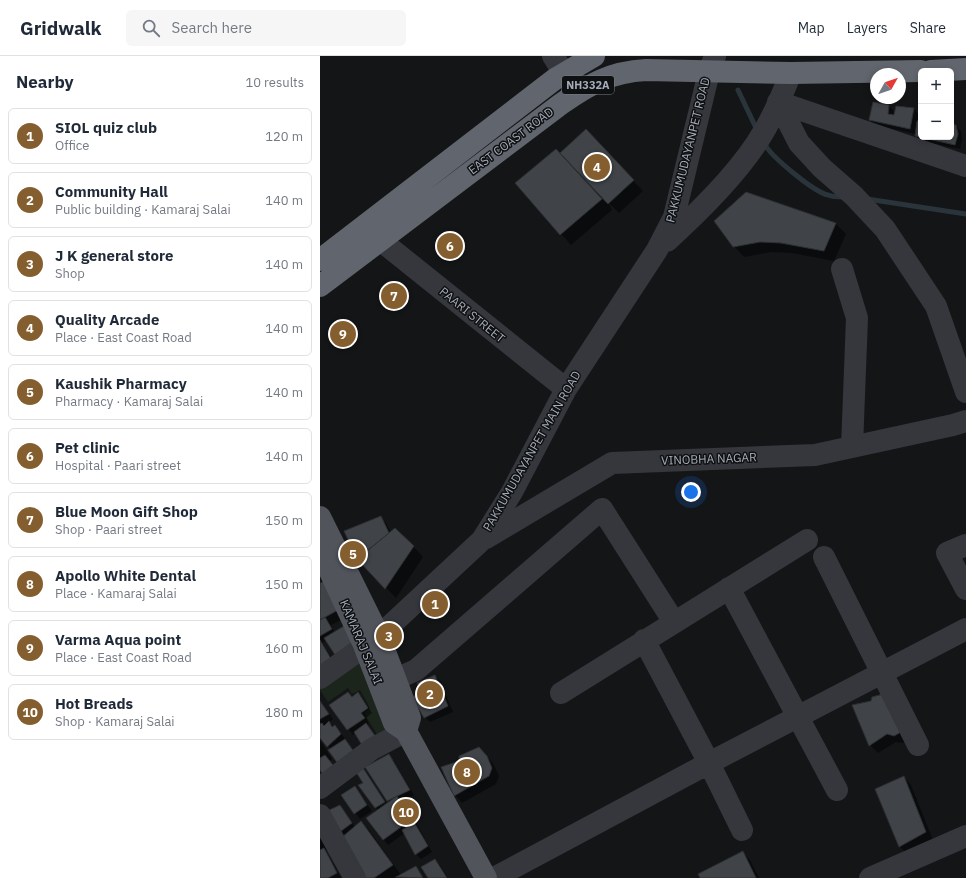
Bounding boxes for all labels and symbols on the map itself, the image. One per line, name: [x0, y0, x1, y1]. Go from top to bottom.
north arrow: [870, 68, 906, 104]
road number: NH332A: [562, 76, 614, 94]
street label: PAKKUMUDAYANPET ROAD: [662, 76, 713, 224]
street label: EAST COAST ROAD: [465, 104, 556, 177]
pin: 4: [584, 152, 610, 182]
pin: 6: [437, 231, 463, 261]
pin: 7: [381, 281, 407, 311]
street label: PAARI STREET: [437, 284, 508, 346]
pin: 9: [330, 319, 356, 349]
street label: PAKKUMUDAYANPET MAIN ROAD: [479, 368, 584, 533]
street label: VINOBHA NAGAR: [661, 449, 757, 468]
your location: [681, 482, 701, 502]
pin: 5: [340, 539, 366, 569]
pin: 1: [422, 589, 448, 619]
street label: KAMARAJ SALAI: [337, 597, 386, 687]
pin: 3: [376, 621, 402, 651]
pin: 2: [417, 679, 443, 709]
pin: 8: [454, 757, 480, 787]
pin: 10: [393, 797, 419, 827]

